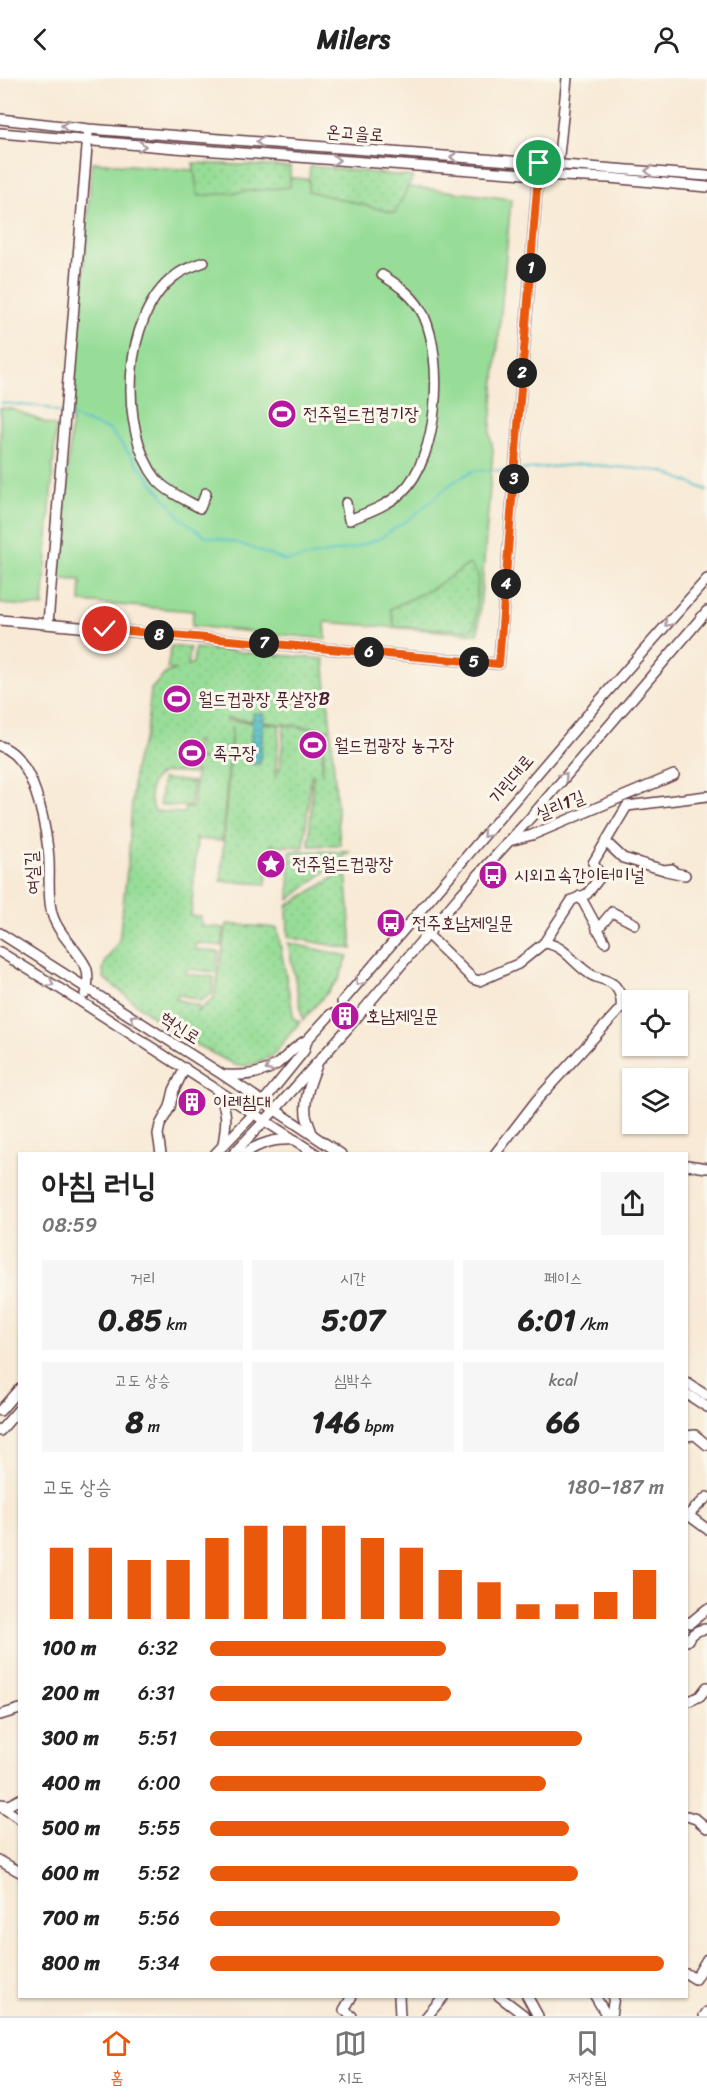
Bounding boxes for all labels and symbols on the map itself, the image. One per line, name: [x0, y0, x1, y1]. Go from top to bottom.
street label: 온고을로: [325, 115, 385, 151]
one-way arrow: [61, 120, 70, 133]
one-way arrow: [255, 136, 264, 149]
pin: [513, 137, 564, 188]
one-way arrow: [138, 139, 147, 152]
one-way arrow: [450, 151, 459, 164]
one-way arrow: [332, 153, 341, 166]
one-way arrow: [644, 165, 653, 178]
pin: 1: [516, 253, 546, 283]
pin: 2: [507, 358, 537, 388]
sports icon: 전주월드컵경기장: [266, 398, 298, 430]
place label: 전주월드컵경기장: [303, 398, 419, 430]
pin: 3: [499, 464, 529, 494]
pin: 4: [491, 569, 521, 599]
pin: [79, 603, 130, 654]
one-way arrow: [664, 616, 675, 627]
pin: 8: [144, 620, 174, 650]
pin: 7: [249, 628, 279, 658]
pin: 6: [354, 637, 384, 667]
pin: 5: [459, 647, 489, 677]
sports icon: 월드컵광장 풋살장B: [161, 683, 193, 715]
place label: 월드컵광장 풋살장B: [198, 683, 330, 715]
sports icon: 월드컵광장 농구장: [297, 729, 329, 761]
place label: 월드컵광장 농구장: [334, 729, 455, 761]
sports icon: 족구장: [176, 737, 208, 769]
place label: 족구장: [213, 737, 256, 769]
street label: 기린대로: [480, 747, 542, 811]
one-way arrow: [557, 772, 568, 783]
street label: 실리1길: [530, 780, 590, 829]
one-way arrow: [482, 827, 493, 838]
place icon: 전주월드컵광장: [255, 848, 287, 880]
place label: 전주월드컵광장: [292, 848, 393, 880]
street label: 여실길: [15, 850, 49, 896]
bus stop icon: 시외고속간이터미널: [477, 859, 509, 891]
place label: 시외고속간이터미널: [514, 859, 645, 891]
bus stop icon: 전주호남제일문: [375, 907, 407, 939]
place label: 전주호남제일문: [412, 907, 513, 939]
one-way arrow: [355, 975, 366, 986]
one-way arrow: [44, 976, 54, 987]
building icon: 호남제일문: [329, 1000, 361, 1032]
place label: 호남제일문: [366, 1000, 438, 1032]
street label: 혁신로: [153, 1003, 207, 1053]
one-way arrow: [130, 1014, 140, 1026]
one-way arrow: [264, 1060, 275, 1072]
building icon: 이레침대: [176, 1086, 208, 1118]
place label: 이레침대: [213, 1086, 271, 1118]

